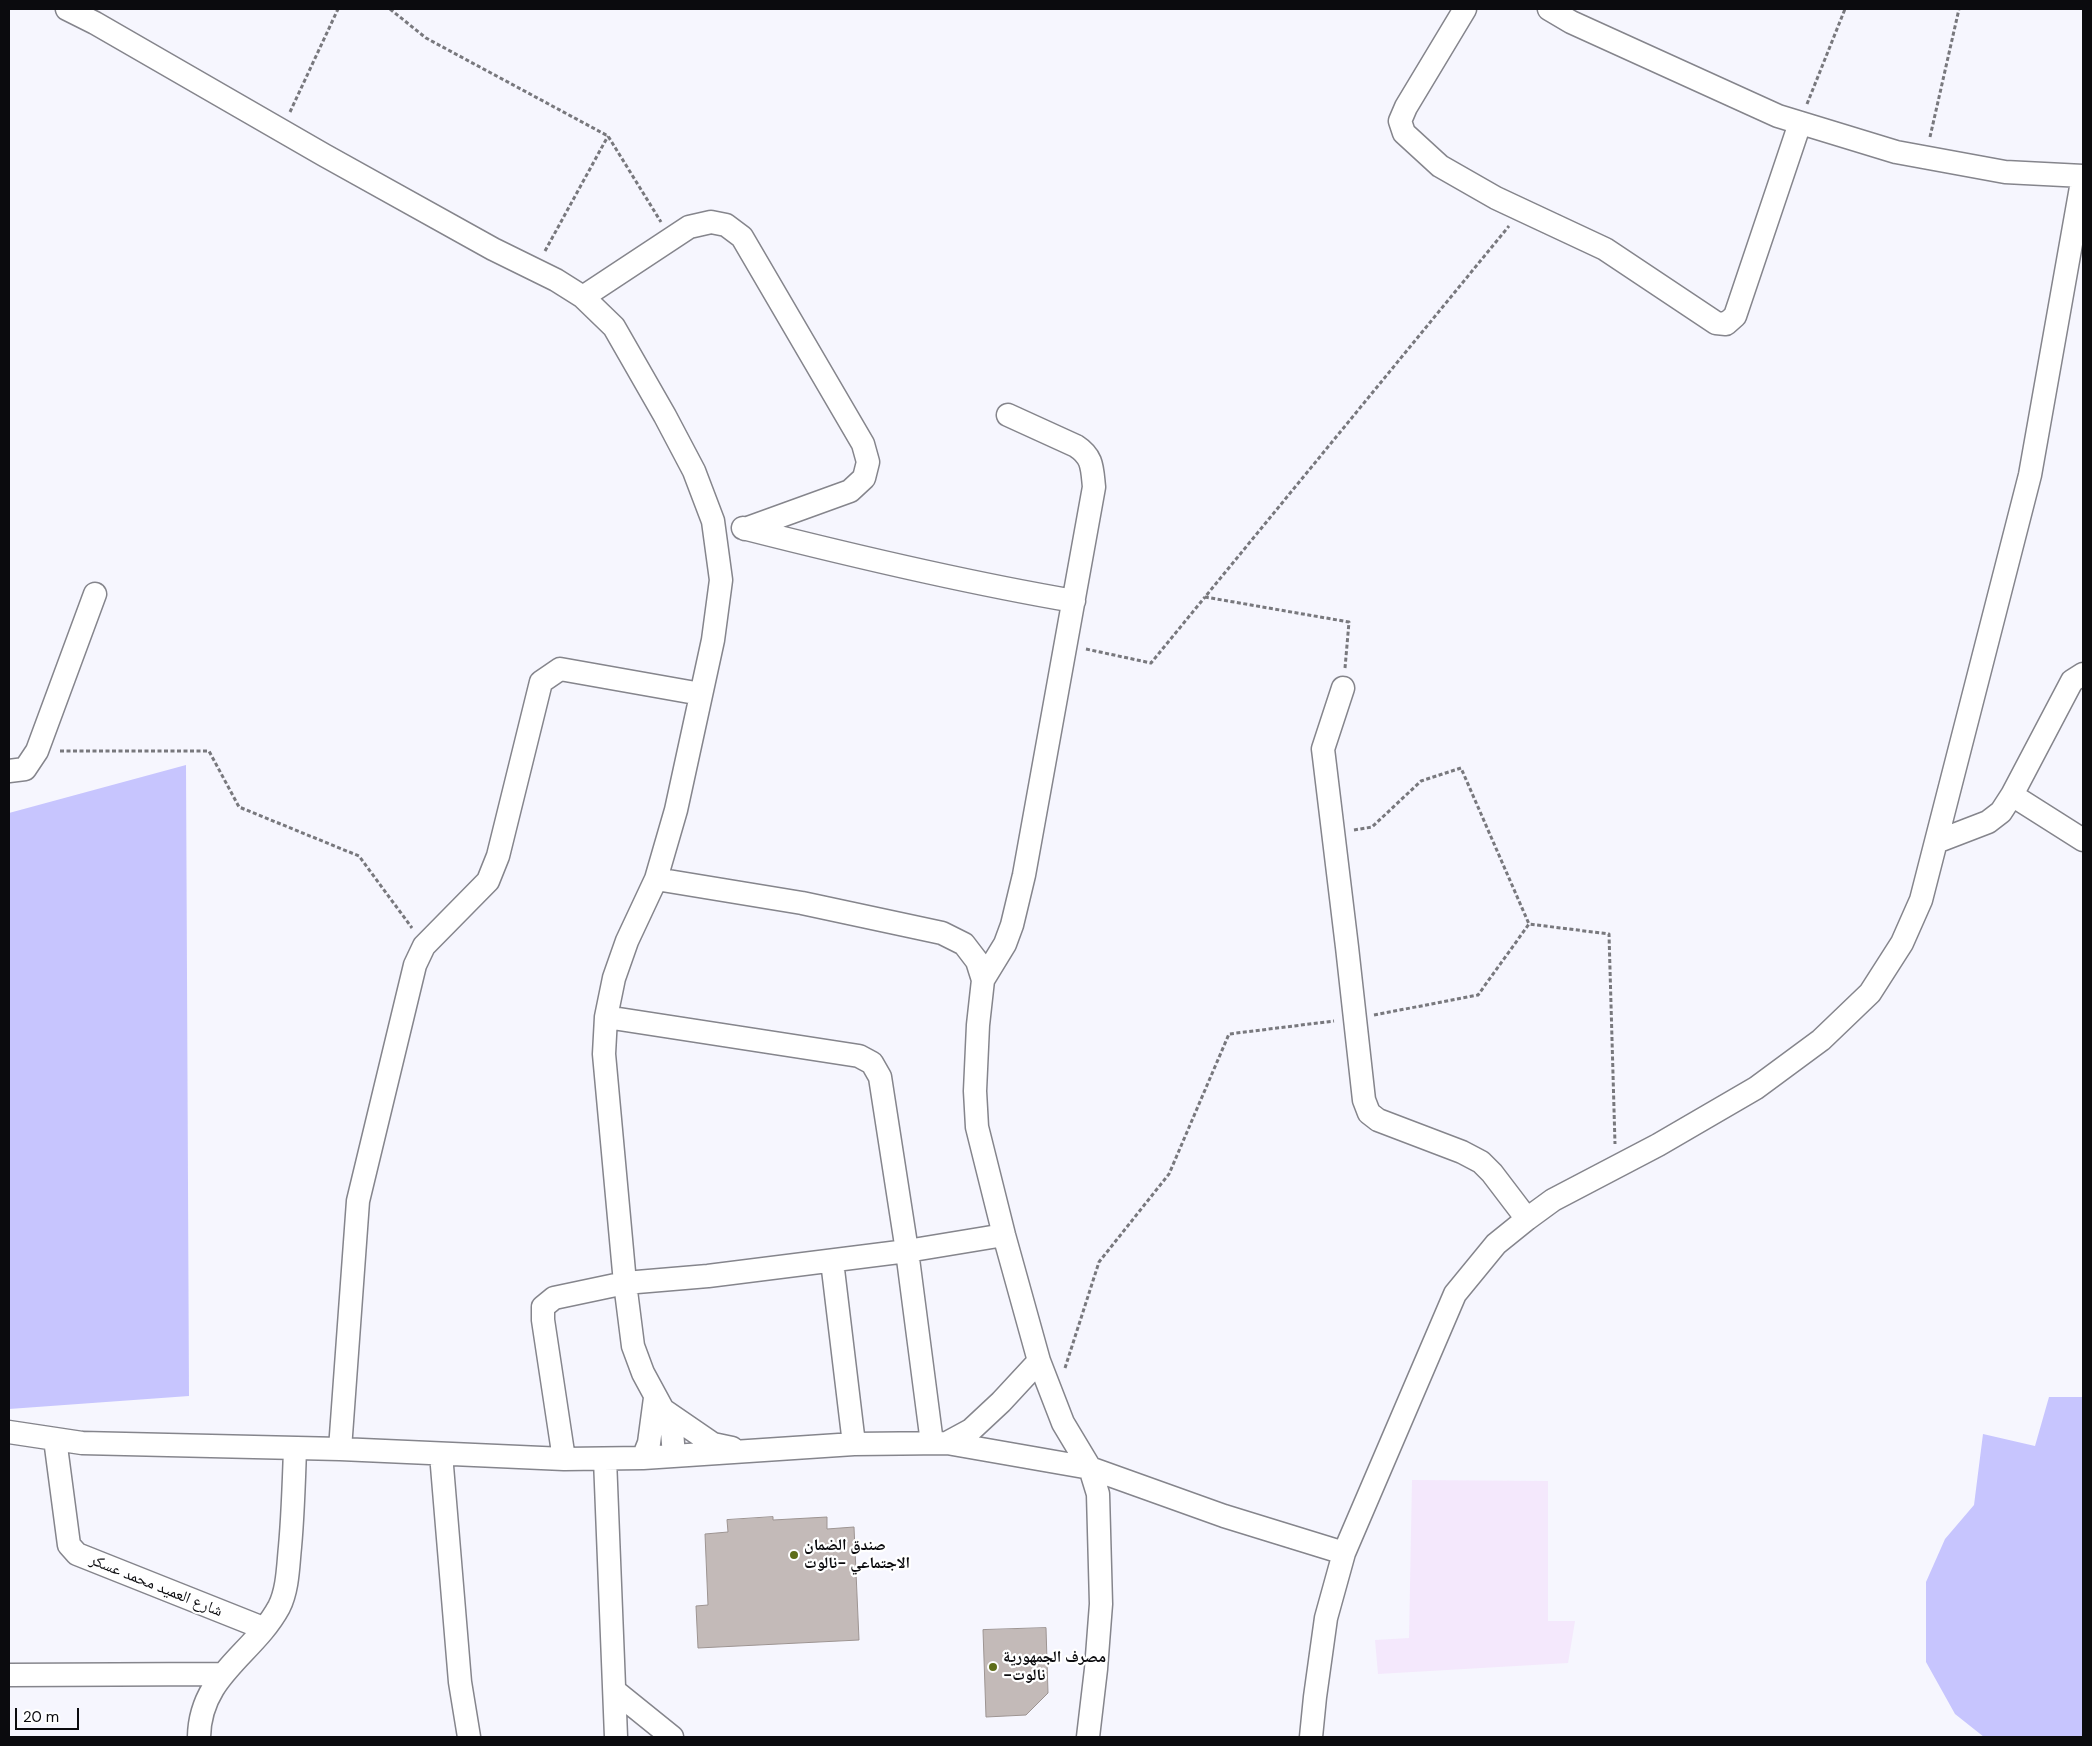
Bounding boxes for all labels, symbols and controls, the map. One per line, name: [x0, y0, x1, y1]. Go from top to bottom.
place label: صندق الضمان الاجتماعي -نالوت: [804, 1536, 910, 1574]
marker: صندق الضمان الاجتماعي -نالوت: [788, 1549, 800, 1561]
street label: شارع العميد محمد عسكر: [87, 1551, 225, 1621]
place label: مصرف الجمهورية -نالوت: [1003, 1648, 1106, 1686]
marker: مصرف الجمهورية -نالوت: [987, 1661, 999, 1673]
scale bar: [18, 1698, 81, 1730]
text: 20 m: [23, 1707, 59, 1727]

